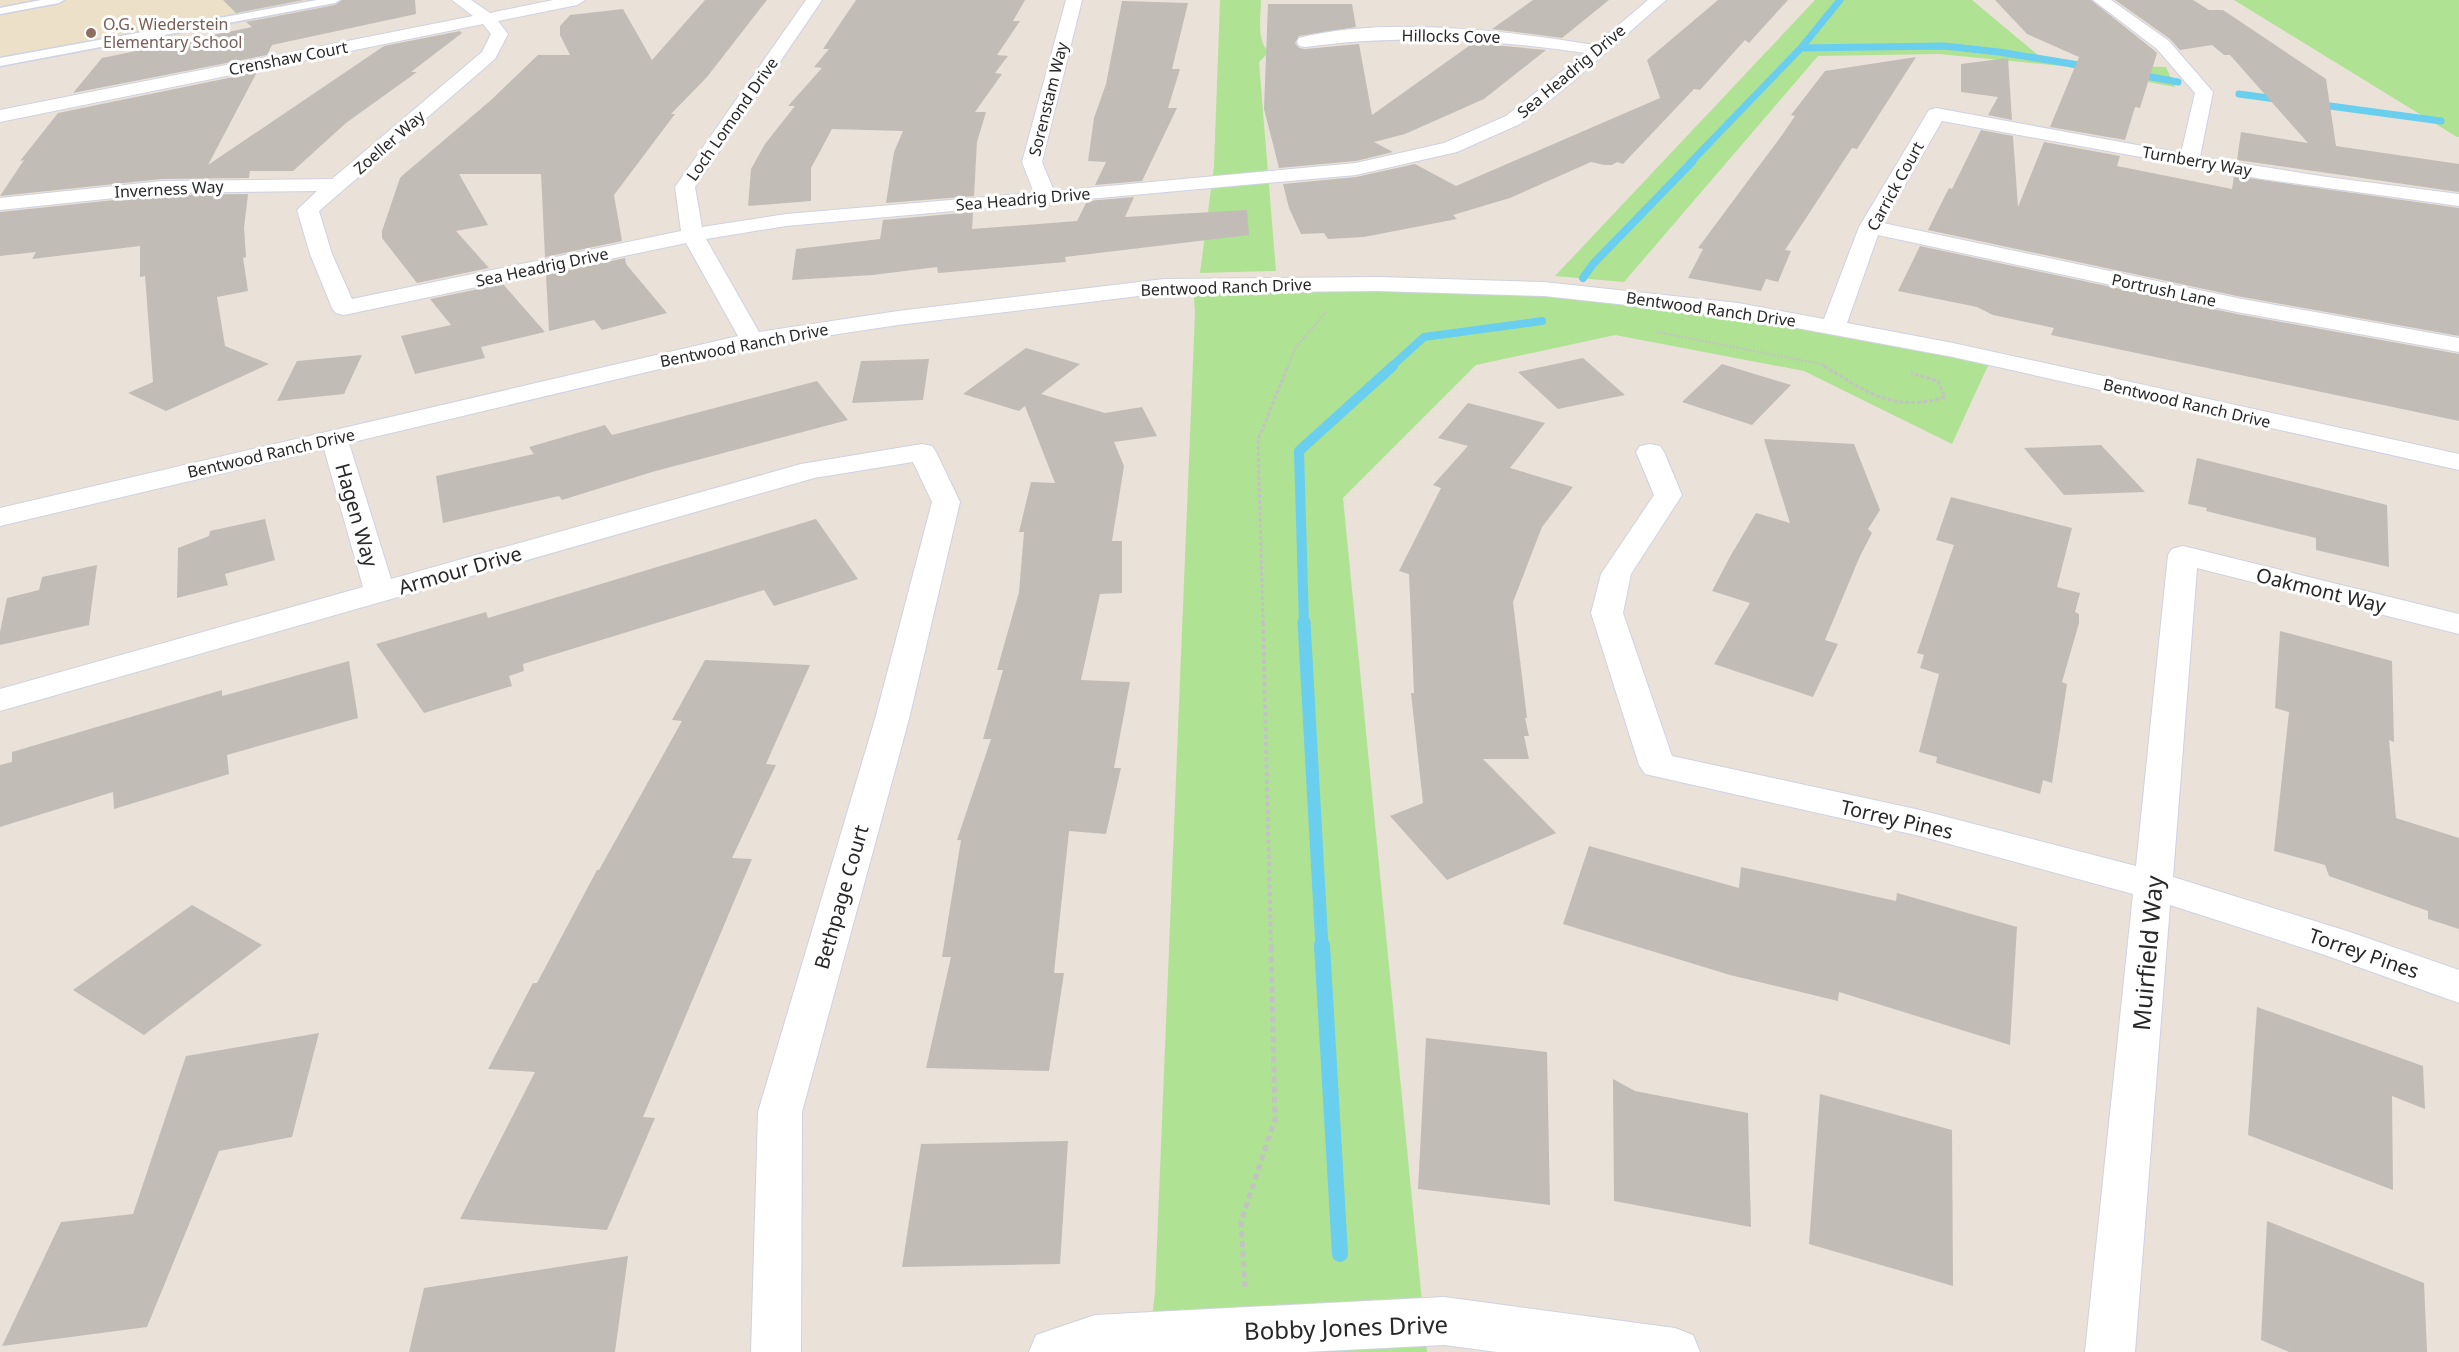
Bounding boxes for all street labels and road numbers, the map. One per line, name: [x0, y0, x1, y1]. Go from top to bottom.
street label: Sea Headrig Drive: [1512, 19, 1630, 123]
street label: Hillocks Cove: [1402, 24, 1500, 48]
street label: Crenshaw Court: [227, 36, 350, 80]
street label: Sorenstam Way: [1023, 39, 1073, 158]
street label: Loch Lomond Drive: [681, 53, 783, 185]
street label: Zoeller Way: [349, 104, 430, 179]
street label: Carrick Court: [1861, 137, 1929, 235]
street label: Turnberry Way: [2141, 141, 2254, 182]
street label: Inverness Way: [114, 175, 225, 203]
street label: Sea Headrig Drive: [955, 182, 1091, 216]
street label: Sea Headrig Drive: [474, 242, 610, 292]
street label: Portrush Lane: [2110, 268, 2218, 312]
street label: Bentwood Ranch Drive: [1140, 273, 1312, 301]
street label: Bentwood Ranch Drive: [1625, 286, 1797, 332]
street label: Bentwood Ranch Drive: [658, 318, 830, 372]
street label: Bentwood Ranch Drive: [2101, 373, 2273, 433]
street label: Bentwood Ranch Drive: [185, 423, 357, 483]
street label: Hagen Way: [329, 460, 385, 571]
street label: Armour Drive: [395, 540, 525, 600]
street label: Oakmont Way: [2253, 561, 2389, 619]
street label: Torrey Pines: [1838, 793, 1956, 845]
street label: Bethpage Court: [808, 822, 874, 972]
street label: Muirfield Way: [2124, 873, 2170, 1032]
street label: Torrey Pines: [2305, 922, 2423, 984]
street label: Bobby Jones Drive: [1243, 1307, 1449, 1347]

